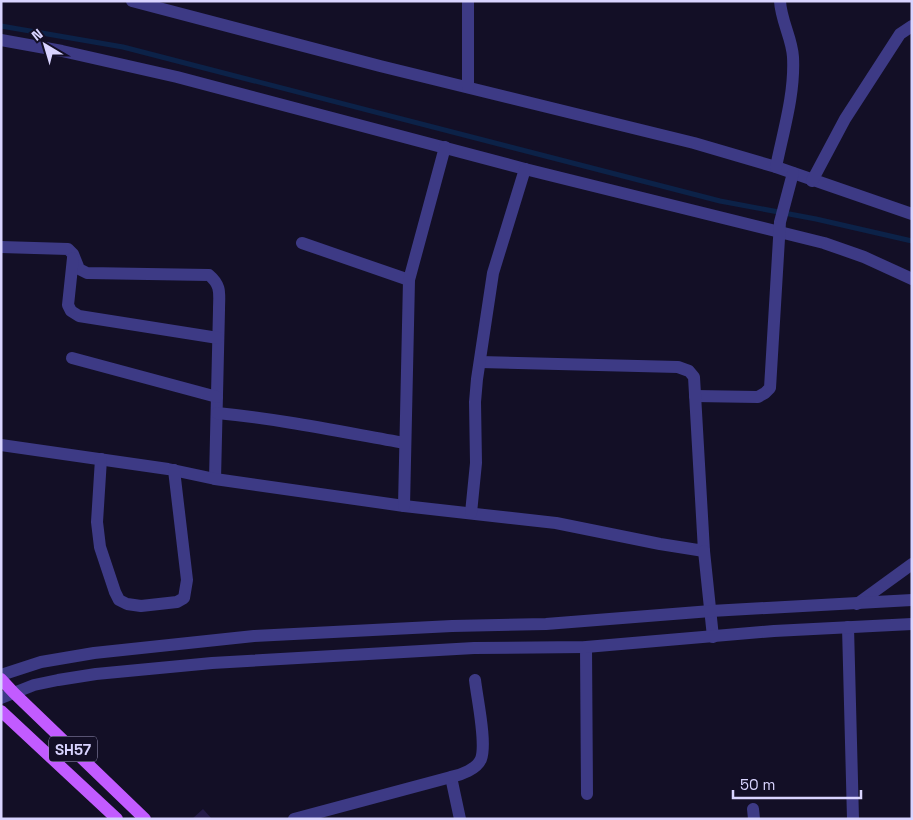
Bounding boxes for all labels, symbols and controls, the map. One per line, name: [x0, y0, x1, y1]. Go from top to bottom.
north arrow: [20, 20, 70, 70]
text: N: [28, 25, 46, 45]
road number: SH57: [49, 736, 97, 762]
scale bar: [733, 768, 860, 800]
text: 50 m: [740, 775, 775, 794]

